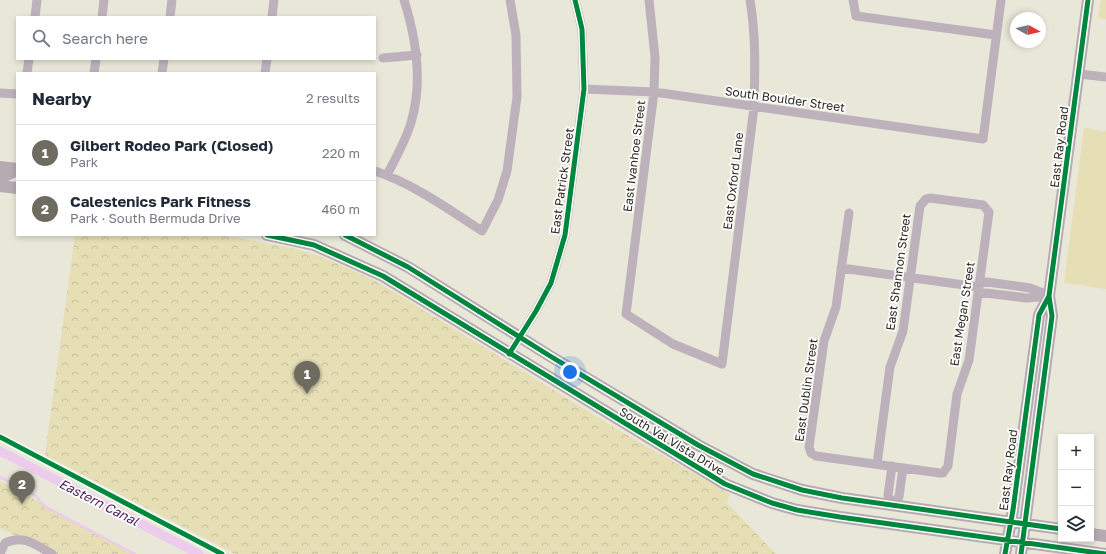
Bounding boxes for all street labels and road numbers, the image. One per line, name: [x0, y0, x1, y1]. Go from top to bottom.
street label: South Boulder Street: [724, 83, 846, 115]
street label: East Ivanhoe Street: [620, 99, 648, 213]
street label: East Ray Road: [1047, 105, 1071, 189]
street label: East Patrick Street: [547, 127, 577, 235]
street label: East Oxford Lane: [720, 131, 746, 231]
street label: East Shannon Street: [882, 212, 914, 331]
street label: East Megan Street: [946, 261, 978, 367]
street label: East Dublin Street: [791, 337, 821, 443]
street label: South Val Vista Drive: [617, 404, 727, 478]
street label: East Ray Road: [996, 428, 1020, 512]

